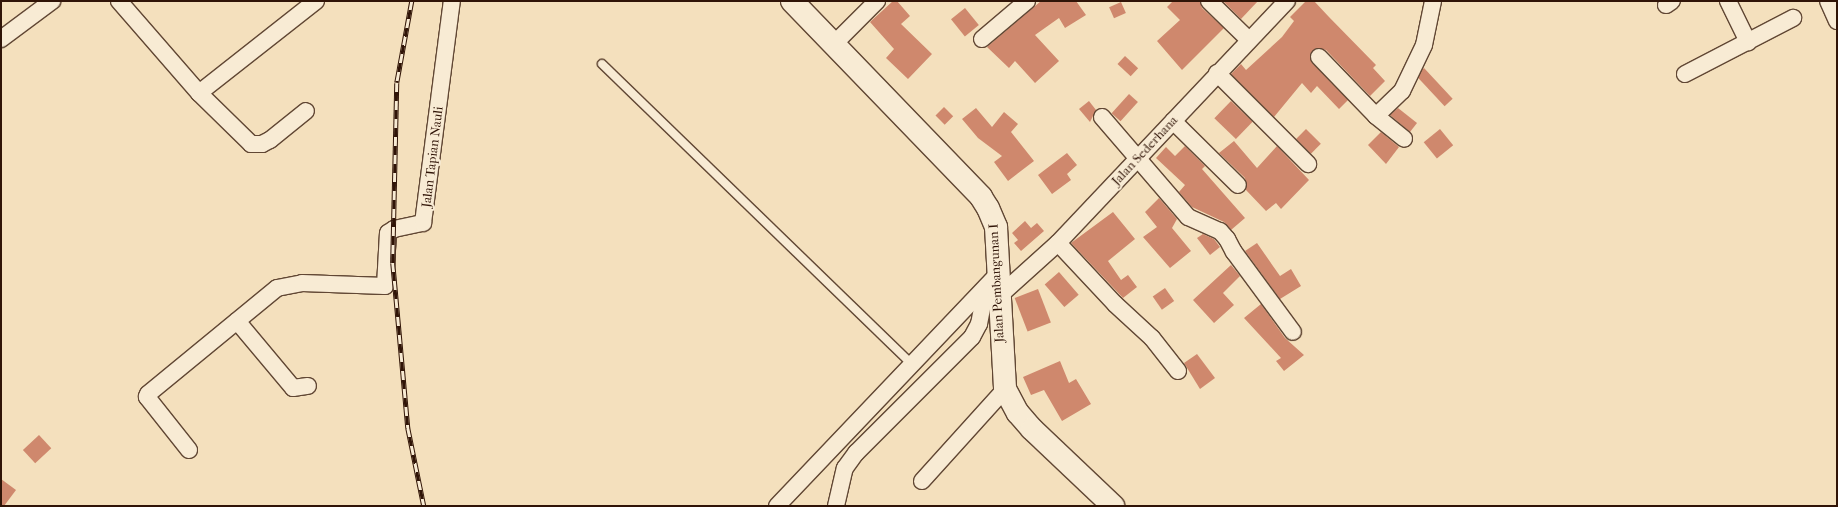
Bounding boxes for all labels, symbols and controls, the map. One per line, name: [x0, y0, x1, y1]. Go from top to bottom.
street label: Jalan Tapian Nauli: [419, 106, 447, 208]
street label: Jalan Sederhana: [1109, 113, 1181, 189]
street label: Jalan Pembangunan I: [986, 223, 1008, 343]

